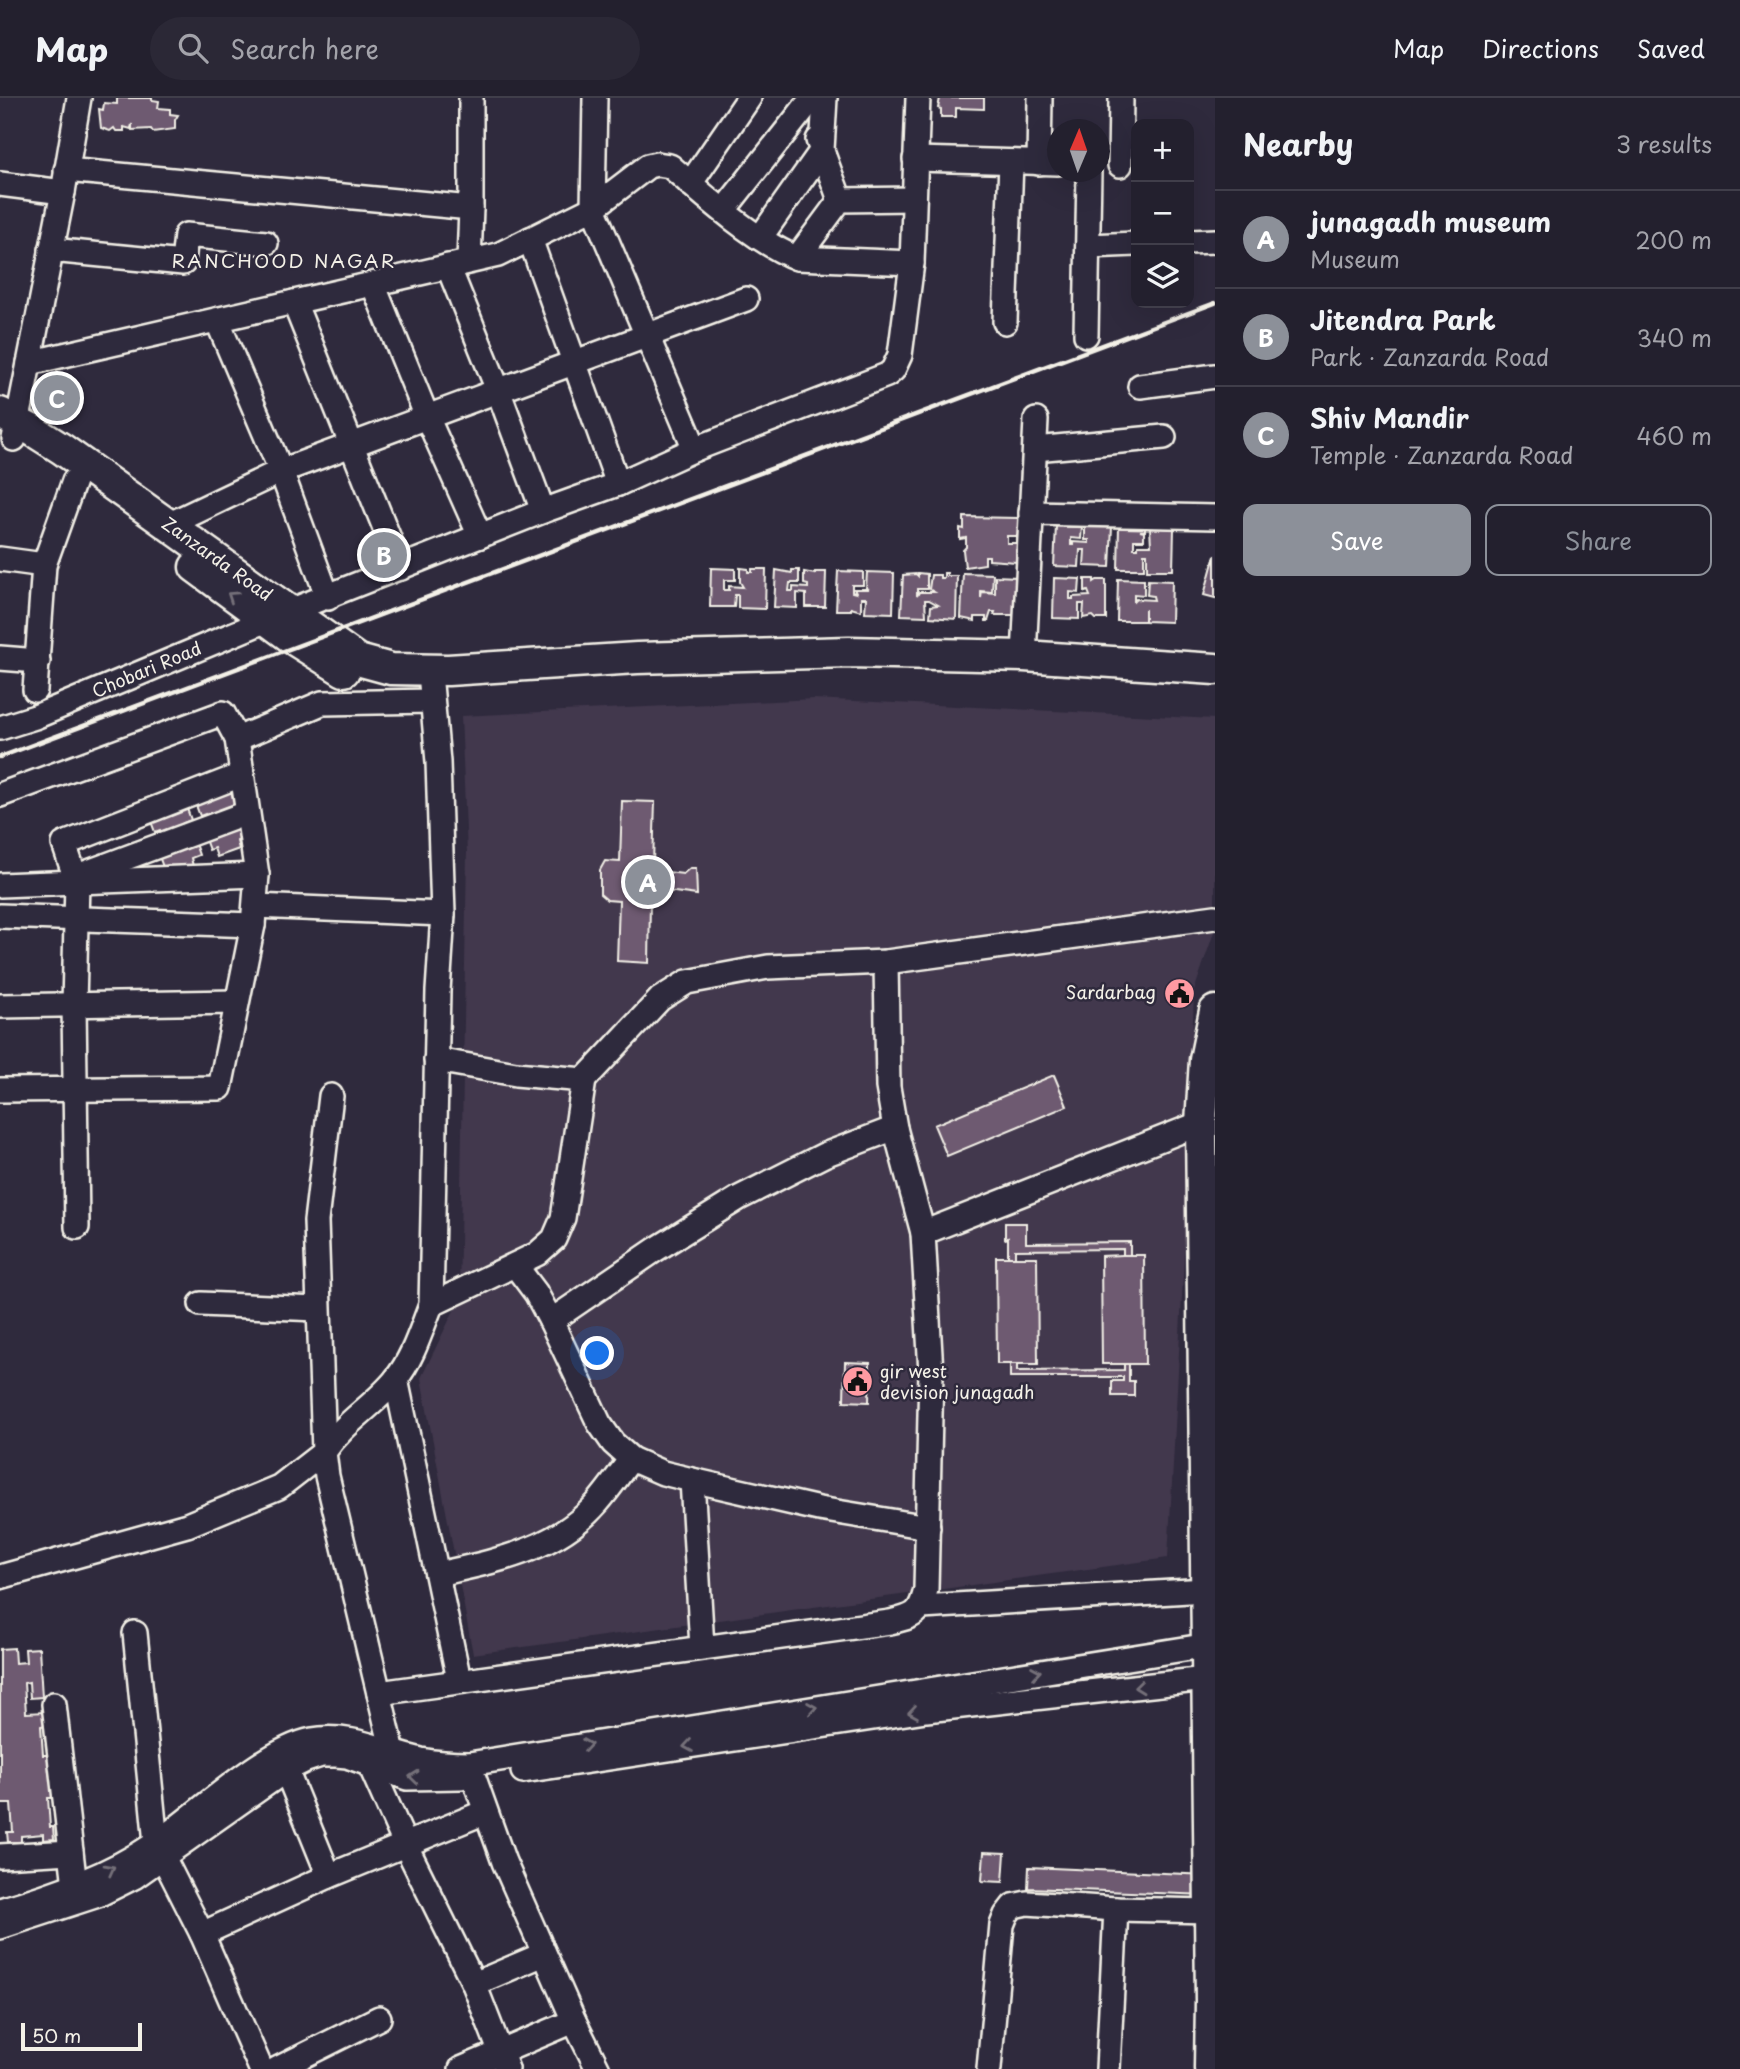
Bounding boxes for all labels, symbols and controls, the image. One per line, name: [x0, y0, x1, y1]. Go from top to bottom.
search box: [150, 17, 640, 80]
text: Map: [35, 23, 108, 73]
icon: search: [174, 29, 212, 67]
text: Search here: [230, 29, 379, 68]
text: Map: [1393, 30, 1444, 66]
text: Directions: [1482, 30, 1599, 66]
text: Saved: [1637, 30, 1705, 66]
north arrow: [1047, 119, 1110, 182]
map controls: [1131, 119, 1194, 308]
button: +: [1131, 119, 1194, 182]
text: Nearby: [1243, 121, 1353, 166]
text: 3 results: [1616, 126, 1712, 161]
button: −: [1131, 182, 1194, 245]
text: junagadh museum: [1310, 202, 1551, 241]
text: A: [1257, 222, 1275, 257]
text: 200 m: [1635, 222, 1712, 257]
text: Museum: [1310, 241, 1400, 276]
button: layers: [1131, 245, 1194, 308]
district label: RANCHOOD NAGAR: [171, 246, 397, 274]
text: Jitendra Park: [1310, 300, 1496, 339]
text: B: [1258, 320, 1274, 355]
text: 340 m: [1637, 320, 1712, 355]
text: Park · Zanzarda Road: [1310, 339, 1549, 374]
pin: C: [34, 372, 80, 424]
text: Shiv Mandir: [1310, 398, 1469, 437]
text: C: [1257, 418, 1275, 453]
text: 460 m: [1637, 418, 1712, 453]
text: Temple · Zanzarda Road: [1310, 437, 1574, 472]
button: Save: [1243, 504, 1471, 576]
button: Share: [1485, 504, 1712, 576]
street label: Zanzarda Road: [157, 509, 279, 607]
pin: B: [361, 529, 407, 581]
one-way arrow: [227, 591, 240, 604]
street label: Chobari Road: [87, 634, 205, 704]
pin: A: [625, 856, 671, 908]
public building icon: Sardarbag: [1162, 976, 1196, 1010]
place label: Sardarbag: [1066, 978, 1156, 1005]
your location: [580, 1336, 614, 1370]
place label: gir west devision junagadh: [880, 1357, 1035, 1405]
public building icon: gir west devision junagadh: [840, 1365, 874, 1399]
one-way arrow: [1030, 1665, 1042, 1680]
one-way arrow: [1133, 1679, 1145, 1694]
one-way arrow: [806, 1701, 817, 1716]
one-way arrow: [907, 1704, 919, 1719]
one-way arrow: [581, 1738, 593, 1753]
one-way arrow: [682, 1738, 694, 1753]
one-way arrow: [408, 1770, 419, 1785]
one-way arrow: [102, 1864, 115, 1878]
scale bar: [21, 2020, 142, 2052]
text: 50 m: [32, 2021, 81, 2049]

